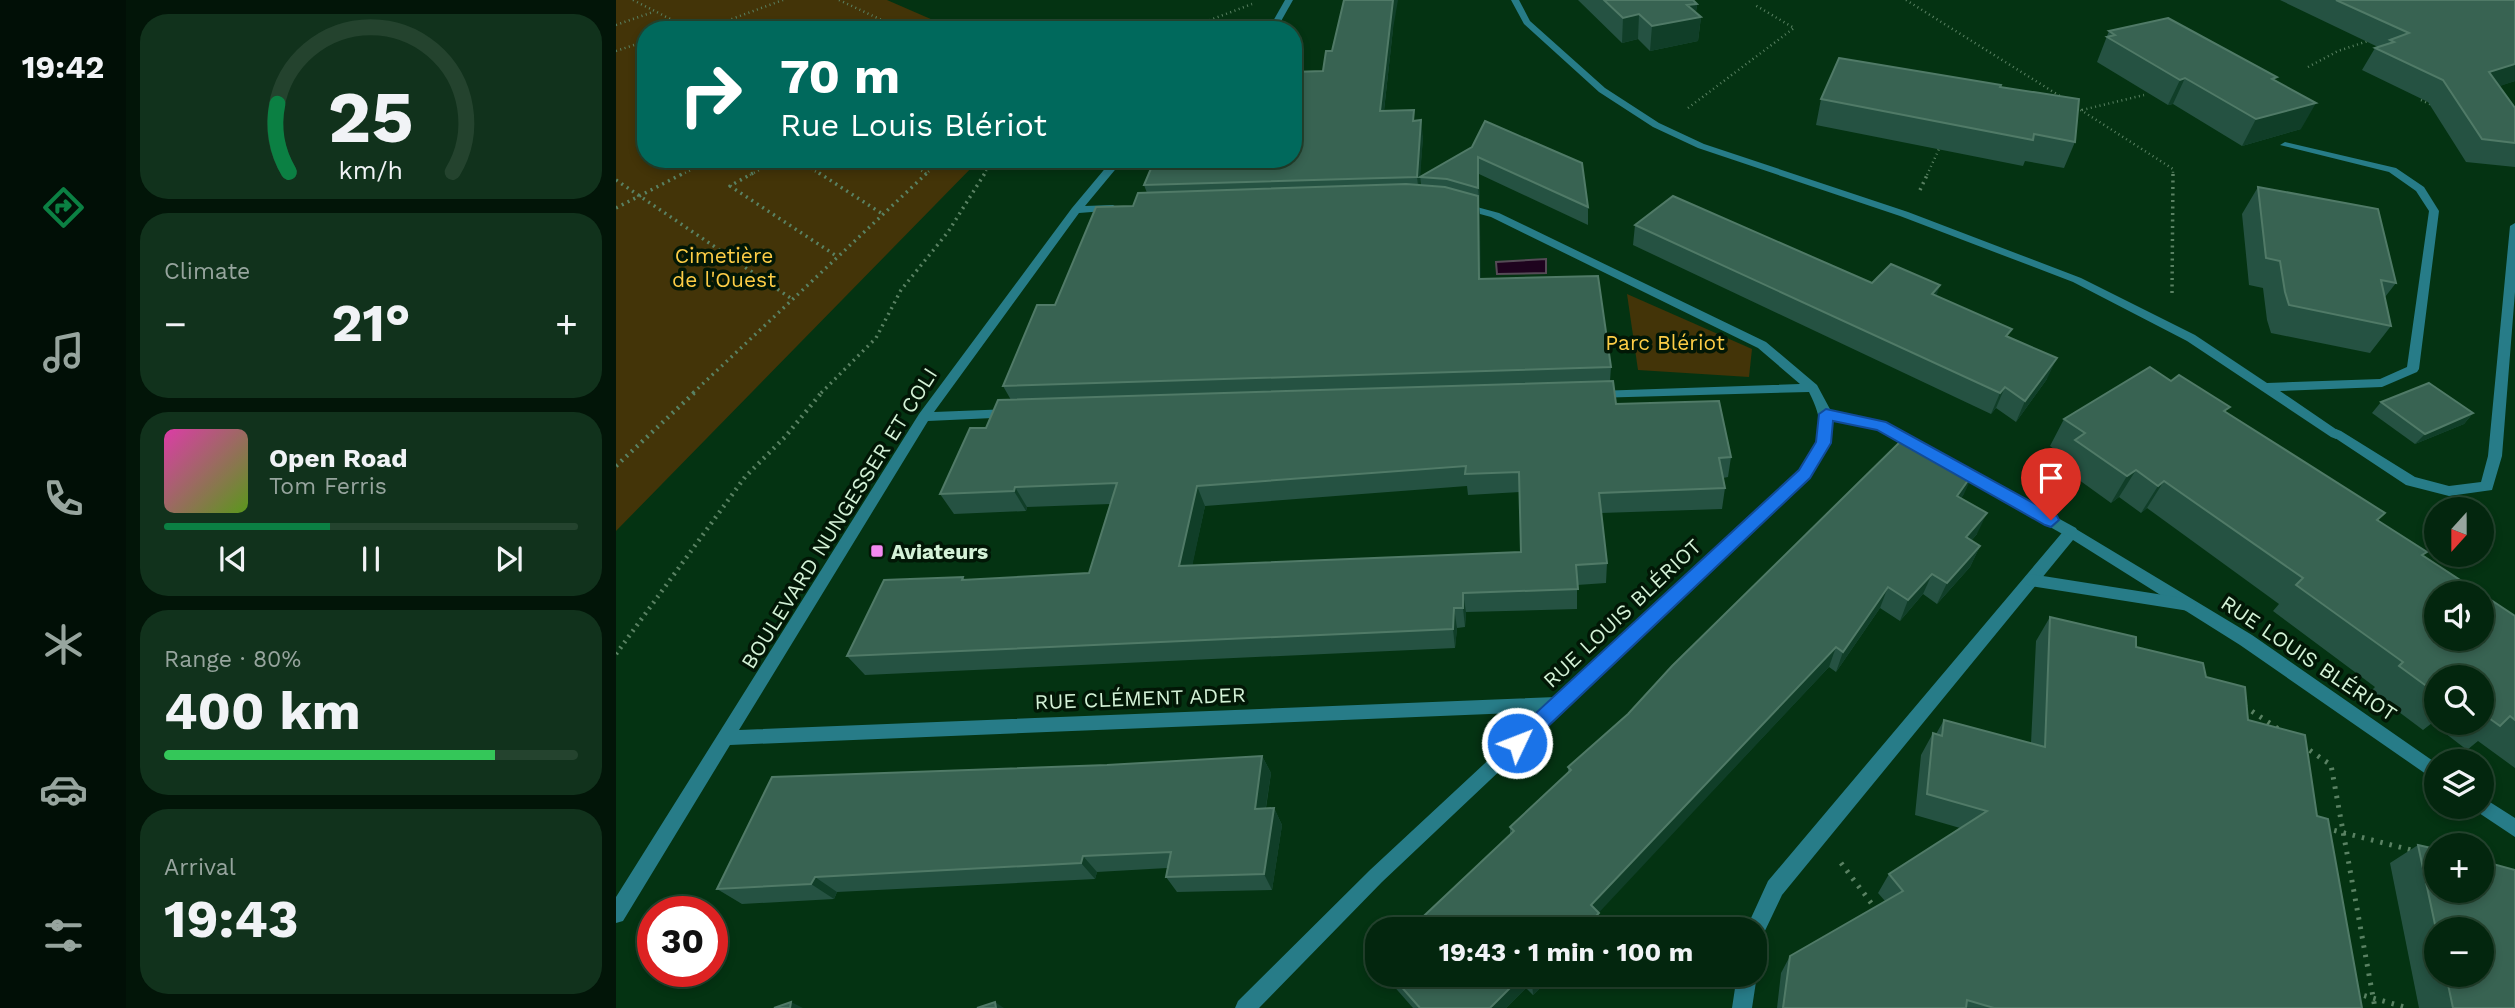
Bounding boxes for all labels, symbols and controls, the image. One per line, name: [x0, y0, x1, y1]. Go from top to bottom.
text: 70 m: [780, 47, 900, 105]
text: 19:42: [22, 48, 104, 86]
icon: right: [665, 49, 756, 140]
text: 25: [328, 75, 414, 161]
text: Rue Louis Blériot: [780, 106, 1047, 144]
text: km/h: [339, 156, 403, 185]
icon: directions: [39, 183, 88, 232]
park label: Cimetière de l'Ouest: [672, 243, 776, 292]
text: Climate: [164, 258, 250, 285]
text: 21°: [331, 293, 411, 354]
text: −: [164, 302, 187, 346]
text: +: [555, 302, 578, 346]
icon: music: [39, 328, 88, 377]
park label: Parc Blériot: [1605, 330, 1725, 355]
street label: BOULEVARD NUNGESSER ET COLI: [736, 363, 942, 673]
text: Open Road: [269, 443, 407, 473]
pin: [2021, 448, 2081, 520]
icon: arrive: [2032, 459, 2070, 497]
text: Tom Ferris: [269, 473, 387, 500]
icon: phone: [39, 474, 88, 523]
north arrow: [2424, 497, 2494, 567]
map controls: [2424, 497, 2494, 987]
street label: RUE LOUIS BLÉRIOT: [1538, 533, 1706, 693]
place label: Aviateurs: [891, 539, 988, 564]
icon: previous: [214, 540, 252, 578]
icon: pause: [352, 540, 390, 578]
icon: next: [490, 540, 528, 578]
marker: Aviateurs: [869, 543, 885, 559]
button: sound: [2424, 581, 2494, 651]
street label: RUE LOUIS BLÉRIOT: [2216, 590, 2402, 726]
icon: climate: [39, 620, 88, 669]
text: Range · 80%: [164, 646, 301, 673]
button: search: [2424, 665, 2494, 735]
text: 400 km: [164, 681, 361, 742]
street label: RUE CLÉMENT ADER: [1034, 682, 1246, 714]
position arrow: [1480, 706, 1554, 780]
button: layers: [2424, 749, 2494, 819]
icon: car: [39, 765, 88, 814]
button: +: [2424, 833, 2494, 903]
text: Arrival: [164, 854, 236, 881]
text: 19:43: [164, 889, 299, 950]
speed limit sign: 30: [637, 896, 728, 987]
icon: filters: [39, 911, 88, 960]
button: −: [2424, 917, 2494, 987]
text: 19:43 · 1 min · 100 m: [1439, 937, 1693, 967]

